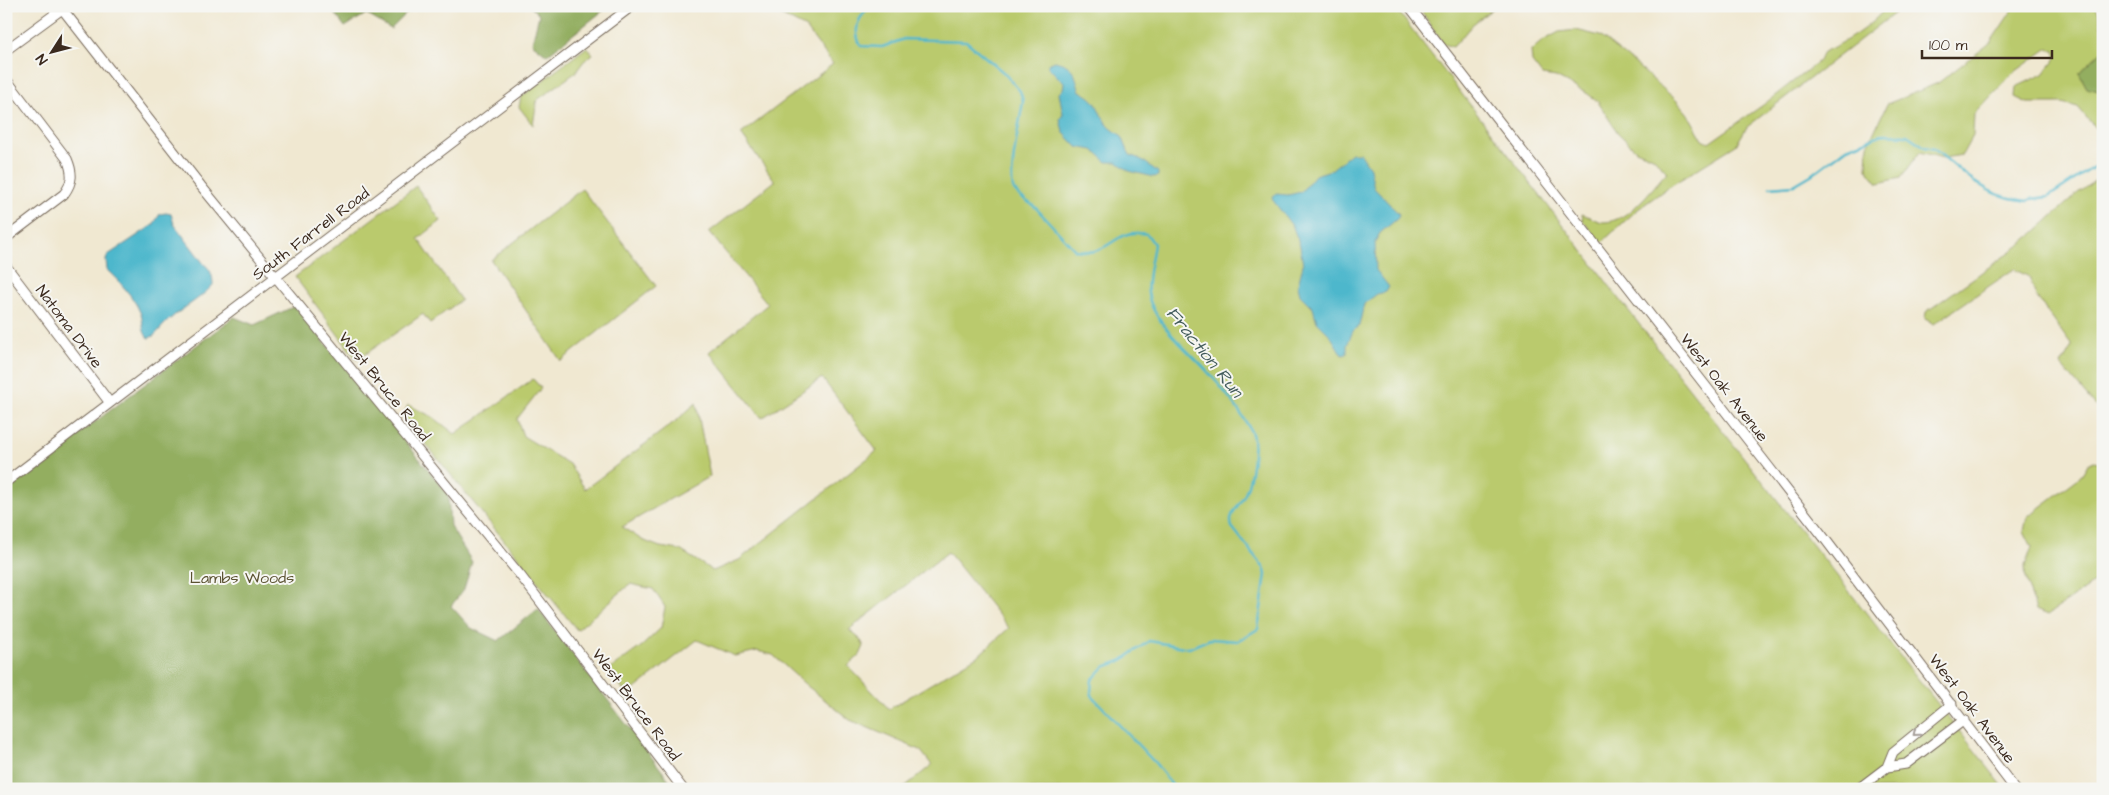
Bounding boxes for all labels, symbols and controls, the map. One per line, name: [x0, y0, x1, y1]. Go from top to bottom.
north arrow: [28, 28, 78, 78]
scale bar: [1922, 28, 2052, 60]
text: 100 m: [1929, 35, 1968, 56]
text: N: [31, 49, 53, 68]
street label: South Farrell Road: [247, 182, 374, 285]
street label: Natoma Drive: [31, 280, 108, 373]
water label: Fraction Run: [1160, 302, 1250, 405]
street label: West Bruce Road: [333, 327, 435, 446]
street label: West Oak Avenue: [1675, 329, 1774, 447]
park label: Lambs Woods: [190, 567, 294, 589]
street label: West Bruce Road: [587, 644, 686, 765]
street label: West Oak Avenue: [1924, 649, 2021, 768]
one-way arrow: [1913, 727, 1922, 736]

